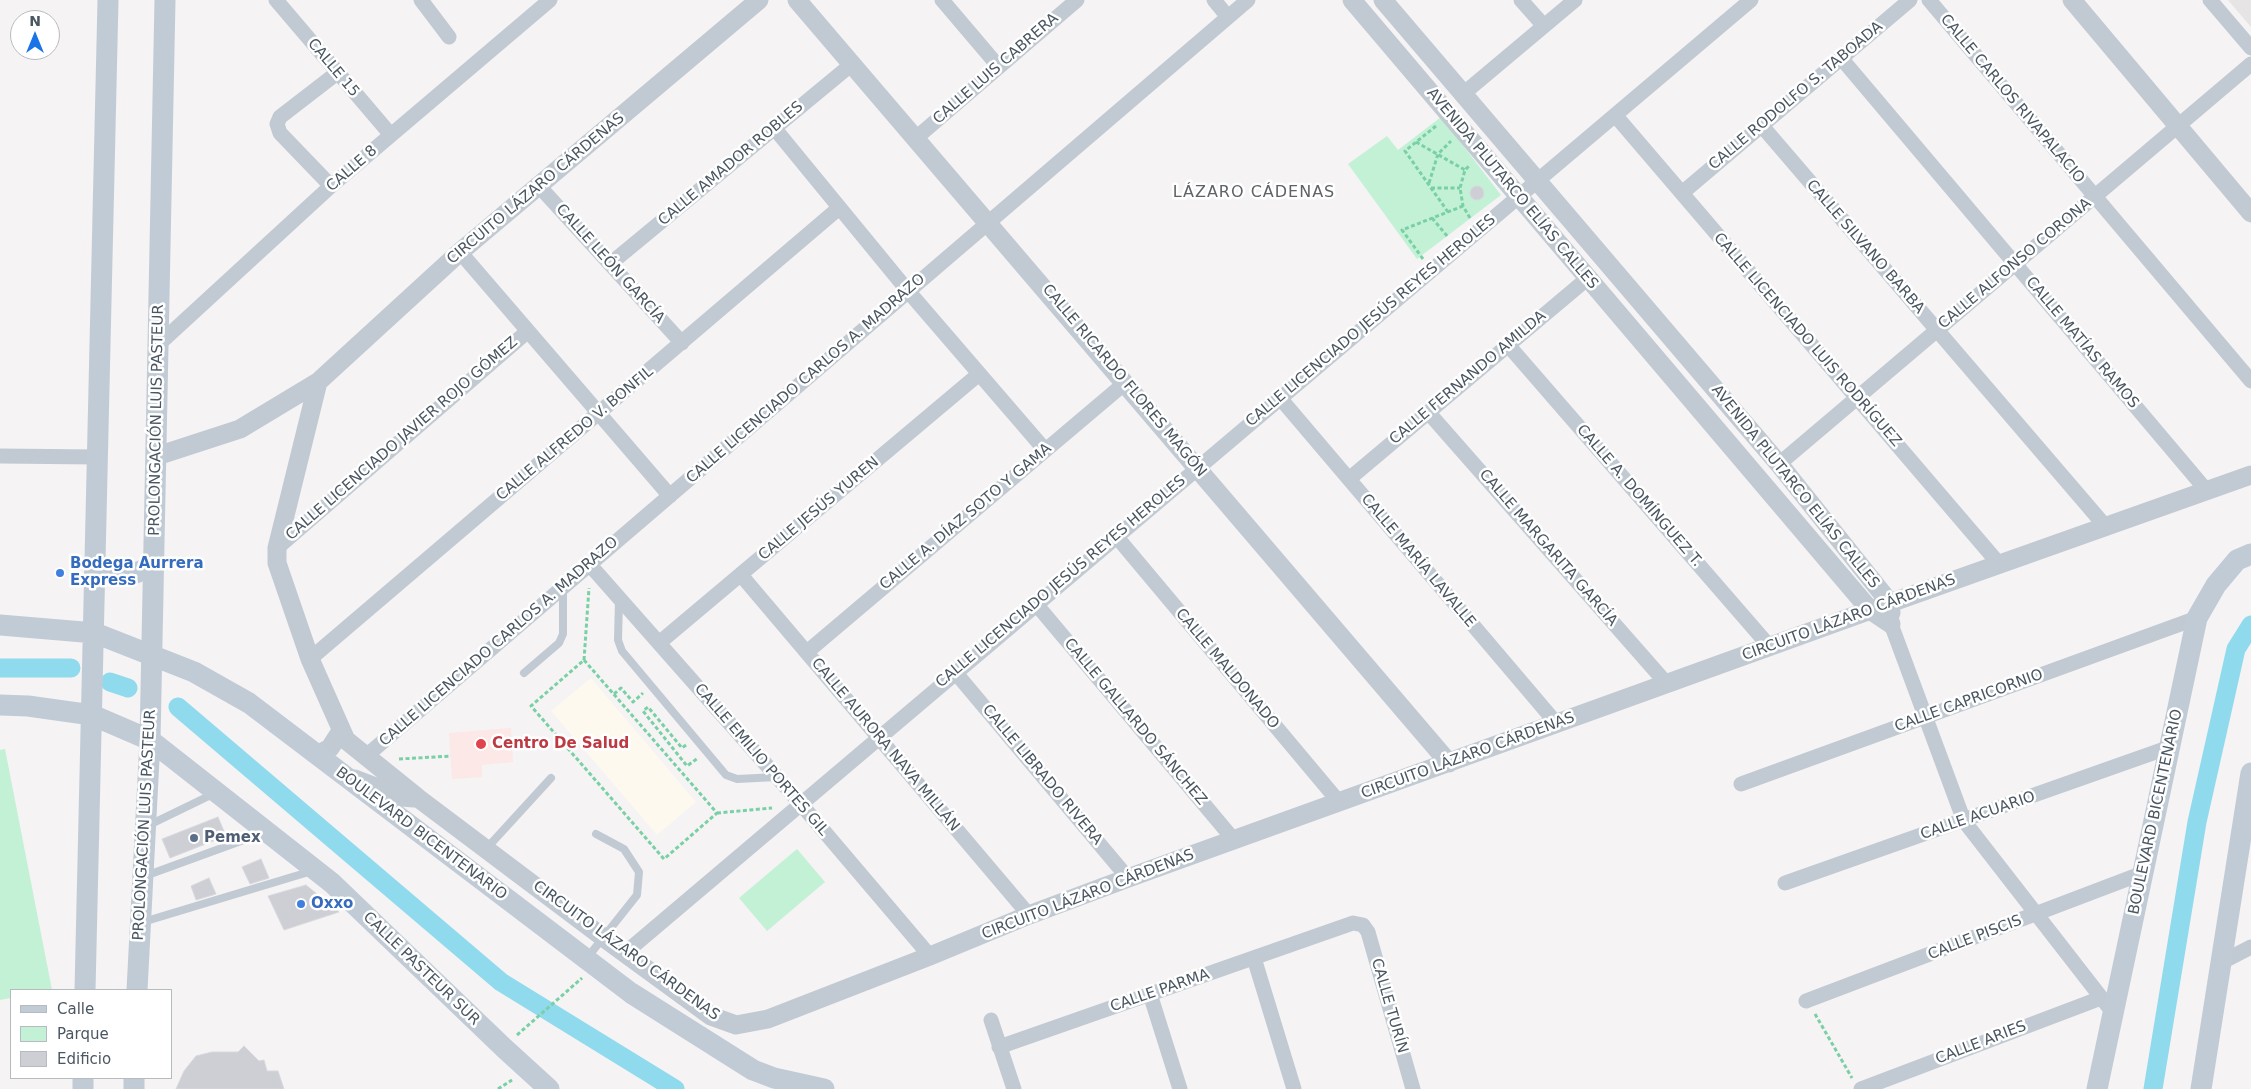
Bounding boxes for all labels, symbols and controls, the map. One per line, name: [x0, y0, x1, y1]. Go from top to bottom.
north arrow: [10, 10, 60, 60]
street label: CALLE LUIS CABRERA: [930, 10, 1062, 128]
street label: CALLE CARLOS RIVAPALACIO: [1936, 11, 2088, 187]
text: N: [29, 13, 41, 29]
street label: CALLE RODOLFO S. TABOADA: [1705, 18, 1887, 174]
street label: CALLE 15: [303, 35, 363, 101]
street label: AVENIDA PLUTARCO ELÍAS CALLES: [1423, 85, 1601, 293]
street label: CALLE AMADOR ROBLES: [655, 98, 807, 230]
street label: CIRCUITO LÁZARO CÁRDENAS: [444, 110, 628, 268]
street label: CALLE 8: [323, 142, 381, 196]
street label: CALLE SILVANO BARBA: [1802, 176, 1928, 318]
district label: LÁZARO CÁDENAS: [1171, 183, 1337, 203]
street label: CALLE ALFONSO CORONA: [1935, 195, 2095, 333]
street label: CALLE LEÓN GARCÍA: [552, 201, 668, 327]
street label: CALLE LICENCIADO JESÚS REYES HEROLES: [1242, 211, 1500, 431]
street label: CALLE LICENCIADO LUIS RODRÍGUEZ: [1709, 229, 1905, 451]
street label: CALLE LICENCIADO CARLOS A. MADRAZO: [683, 270, 929, 488]
street label: CALLE MATÍAS RAMOS: [2022, 274, 2142, 412]
street label: CALLE RICARDO FLORES MAGÓN: [1038, 281, 1210, 481]
street label: PROLONGACIÓN LUIS PASTEUR: [146, 304, 168, 536]
street label: CALLE FERNANDO AMILDA: [1386, 307, 1550, 449]
street label: CALLE LICENCIADO JAVIER ROJO GÓMEZ: [282, 333, 522, 545]
street label: CALLE ALFREDO V. BONFIL: [493, 363, 657, 505]
street label: AVENIDA PLUTARCO ELÍAS CALLES: [1707, 382, 1883, 592]
street label: CALLE A. DOMÍNGUEZ T.: [1572, 421, 1706, 571]
street label: CALLE A. DÍAZ SOTO Y GAMA: [876, 440, 1056, 594]
street label: CALLE JESÚS YUREN: [755, 453, 883, 565]
street label: CALLE MARGARITA GARCÍA: [1475, 466, 1621, 630]
street label: CALLE LICENCIADO JESÚS REYES HEROLES: [932, 472, 1190, 692]
street label: CALLE MARÍA LAVALLE: [1357, 491, 1479, 631]
street label: CALLE LICENCIADO CARLOS A. MADRAZO: [376, 533, 622, 751]
place label: Bodega Aurrera Express: [70, 555, 204, 590]
marker: Bodega Aurrera Express: [54, 567, 66, 579]
street label: CIRCUITO LÁZARO CÁRDENAS: [1740, 571, 1958, 665]
street label: CALLE MALDONADO: [1171, 605, 1283, 733]
street label: CALLE GALLARDO SÁNCHEZ: [1060, 635, 1210, 809]
street label: CALLE AURORA NAVA MILLÁN: [807, 655, 963, 835]
street label: CALLE CAPRICORNIO: [1892, 666, 2046, 736]
street label: CALLE EMILIO PORTES GIL: [690, 680, 832, 840]
street label: CALLE LIBRADO RIVERA: [978, 701, 1106, 849]
street label: BOULEVARD BICENTENARIO: [2125, 708, 2187, 916]
street label: PROLONGACIÓN LUIS PASTEUR: [130, 709, 160, 941]
street label: CIRCUITO LÁZARO CÁRDENAS: [1359, 709, 1577, 803]
place label: Centro De Salud: [492, 735, 629, 753]
marker: Centro De Salud: [474, 737, 488, 751]
street label: BOULEVARD BICENTENARIO: [332, 764, 510, 904]
street label: CALLE ACUARIO: [1918, 788, 2038, 844]
place label: Pemex: [204, 829, 261, 847]
marker: Pemex: [188, 832, 200, 844]
street label: CIRCUITO LÁZARO CÁRDENAS: [979, 846, 1197, 944]
street label: CIRCUITO LÁZARO CÁRDENAS: [529, 877, 723, 1025]
place label: Oxxo: [311, 895, 353, 913]
marker: Oxxo: [295, 898, 307, 910]
street label: CALLE PASTEUR SUR: [359, 909, 483, 1029]
street label: CALLE PISCIS: [1926, 912, 2024, 964]
street label: CALLE TURÍN: [1367, 956, 1411, 1056]
street label: CALLE PARMA: [1108, 966, 1212, 1016]
legend: [10, 989, 172, 1079]
text: Calle: [57, 1000, 94, 1018]
street label: CALLE ARIES: [1933, 1017, 2029, 1069]
text: Parque: [57, 1025, 109, 1043]
text: Edificio: [57, 1050, 111, 1068]

